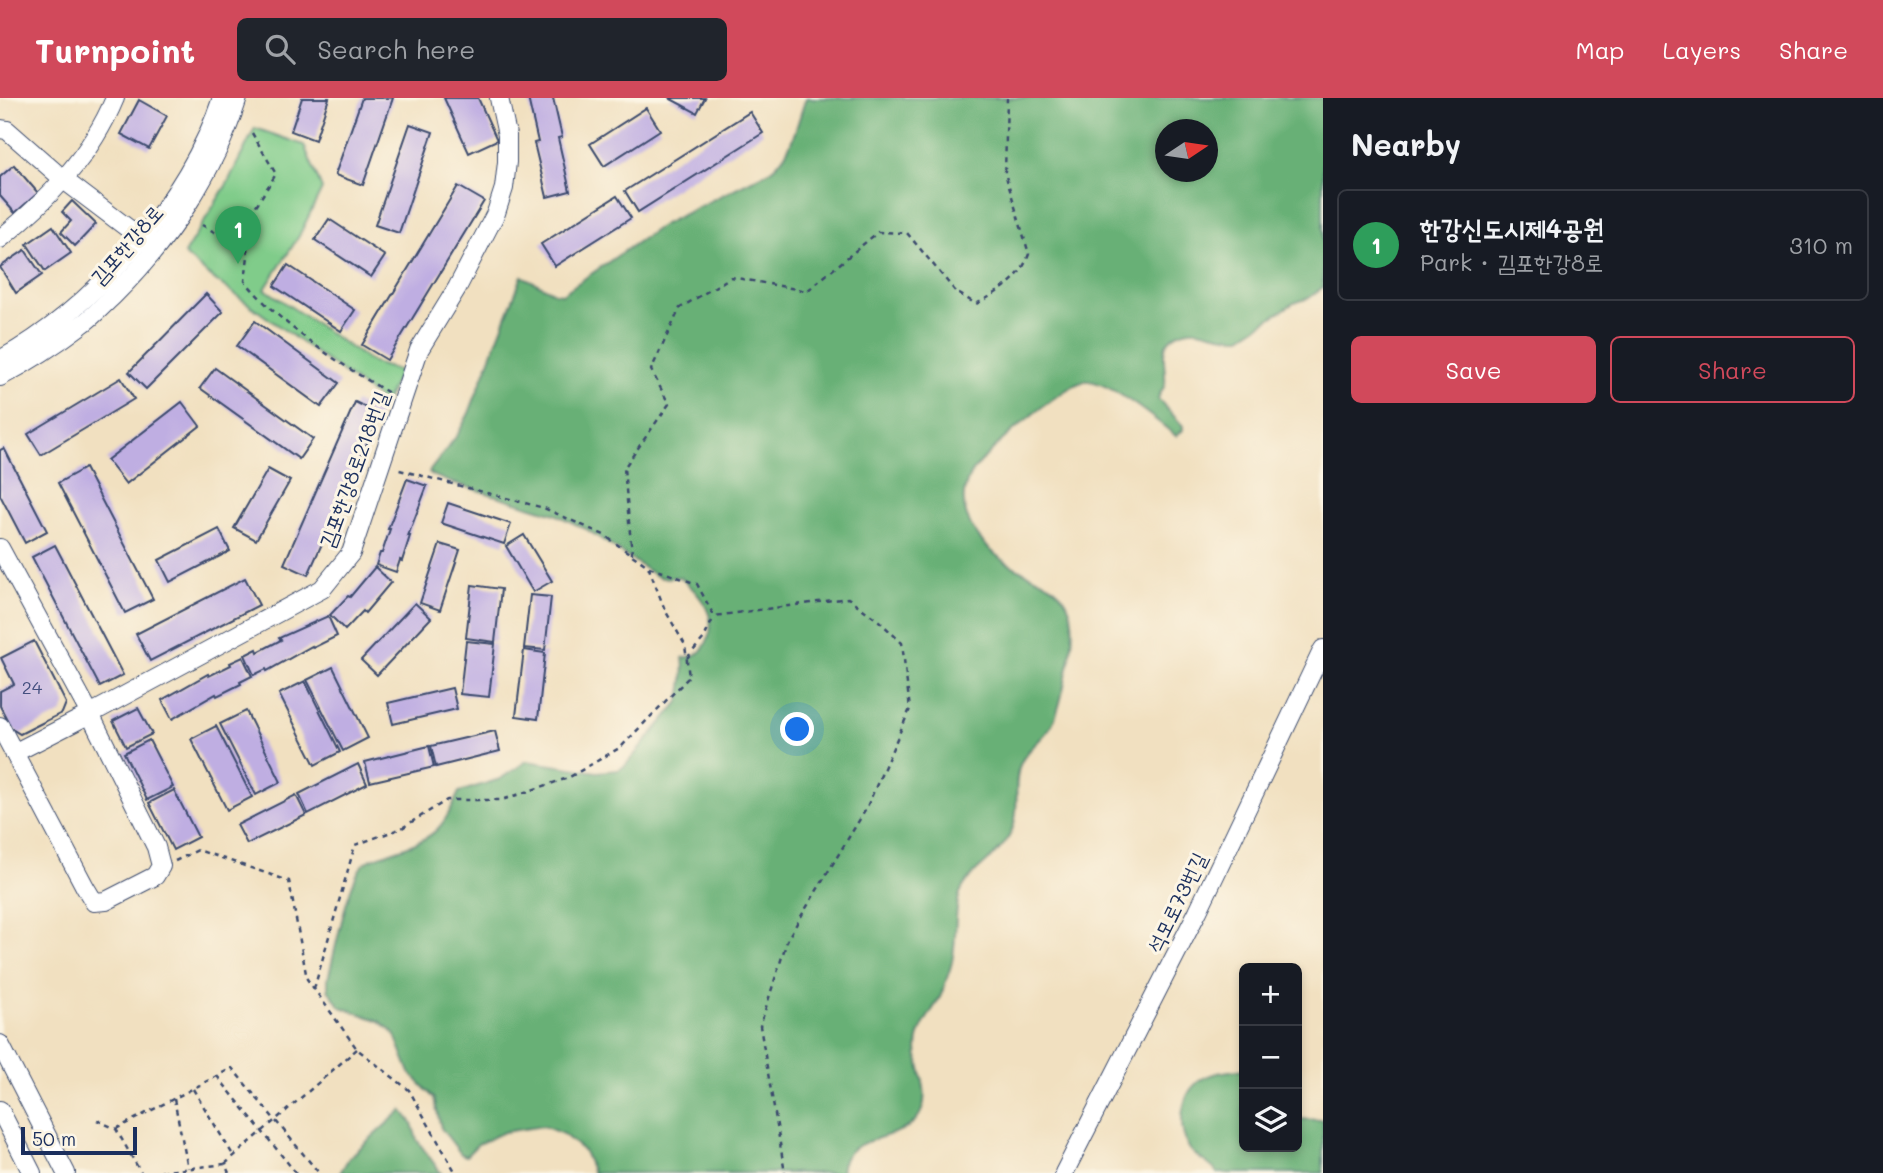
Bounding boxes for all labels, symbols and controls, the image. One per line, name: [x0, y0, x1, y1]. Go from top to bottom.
search box: [237, 18, 727, 81]
text: Turnpoint: [35, 28, 195, 71]
icon: search: [261, 30, 299, 68]
text: Search here: [317, 32, 475, 66]
text: Map: [1576, 34, 1624, 65]
text: Layers: [1662, 34, 1741, 65]
text: Share: [1779, 34, 1848, 65]
north arrow: [1155, 119, 1218, 182]
text: Nearby: [1351, 124, 1461, 164]
street label: 김포한강8로: [84, 198, 168, 290]
pin: 1: [215, 206, 261, 264]
text: 한강신도시제4공원: [1420, 211, 1604, 245]
text: 1: [1371, 230, 1381, 260]
text: 310 m: [1789, 230, 1853, 260]
text: Park · 김포한강8로: [1420, 247, 1603, 277]
button: Save: [1351, 336, 1596, 403]
button: Share: [1610, 336, 1855, 403]
street label: 김포한강8로218번길: [312, 387, 394, 551]
house number: 24: [22, 675, 43, 699]
your location: [780, 712, 814, 746]
street label: 석모로73번길: [1140, 847, 1212, 957]
map controls: [1239, 963, 1302, 1152]
button: +: [1239, 963, 1302, 1026]
button: −: [1239, 1026, 1302, 1089]
button: layers: [1239, 1089, 1302, 1152]
scale bar: [21, 1124, 136, 1156]
text: 50 m: [32, 1126, 76, 1151]

